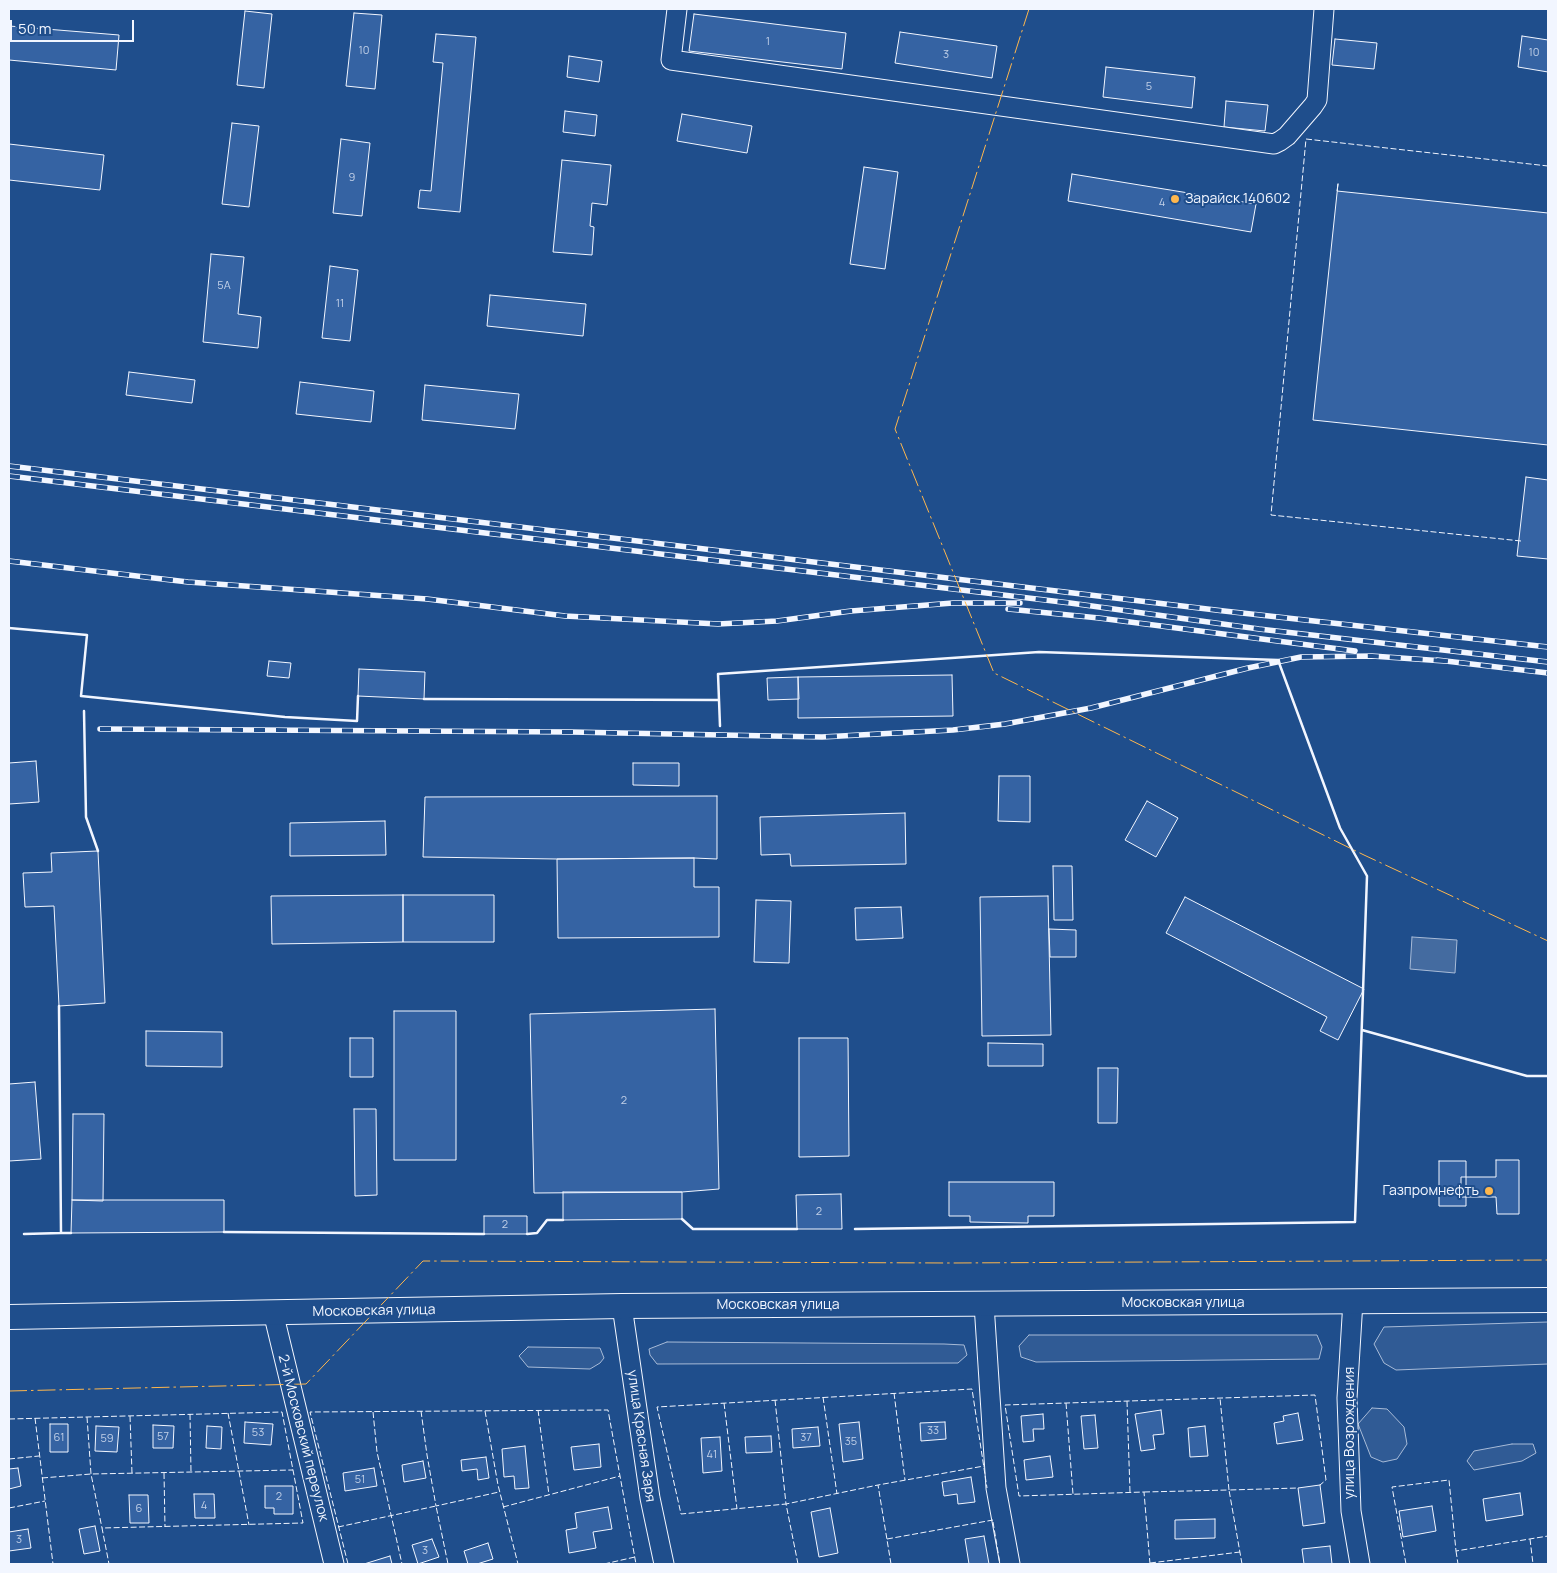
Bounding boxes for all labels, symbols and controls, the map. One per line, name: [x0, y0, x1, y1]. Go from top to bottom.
scale bar: [12, 10, 136, 42]
text: 50 m: [18, 18, 52, 39]
house number: 1: [766, 35, 770, 49]
house number: 10: [359, 44, 369, 58]
house number: 10: [1529, 46, 1539, 60]
house number: 3: [943, 48, 949, 62]
house number: 5: [1146, 80, 1152, 94]
house number: 9: [349, 171, 355, 185]
place label: Зарайск 140602: [1185, 191, 1290, 207]
marker: Зарайск 140602: [1169, 193, 1181, 205]
house number: 4: [1159, 196, 1165, 210]
house number: 5А: [217, 279, 231, 293]
house number: 11: [336, 297, 344, 311]
house number: 2: [621, 1094, 627, 1108]
place label: Газпромнефть: [1383, 1183, 1479, 1199]
marker: Газпромнефть: [1483, 1185, 1495, 1197]
house number: 2: [816, 1205, 822, 1219]
house number: 2: [502, 1218, 508, 1232]
street label: Московская улица: [1122, 1295, 1244, 1311]
street label: Московская улица: [717, 1297, 839, 1313]
street label: Московская улица: [312, 1302, 436, 1320]
street label: 2-й Московский переулок: [274, 1353, 332, 1523]
street label: улица Возрождения: [1342, 1367, 1358, 1499]
street label: улица Красная Заря: [623, 1369, 659, 1503]
house number: 33: [927, 1424, 939, 1438]
house number: 53: [252, 1426, 264, 1440]
house number: 57: [157, 1430, 169, 1444]
house number: 61: [54, 1431, 64, 1445]
house number: 37: [800, 1431, 812, 1445]
house number: 59: [100, 1432, 114, 1446]
house number: 35: [845, 1435, 857, 1449]
house number: 41: [707, 1448, 717, 1462]
house number: 51: [355, 1473, 365, 1487]
house number: 2: [276, 1490, 282, 1504]
house number: 4: [201, 1499, 207, 1513]
house number: 6: [136, 1502, 142, 1516]
house number: 3: [16, 1533, 22, 1547]
house number: 3: [422, 1544, 428, 1558]

